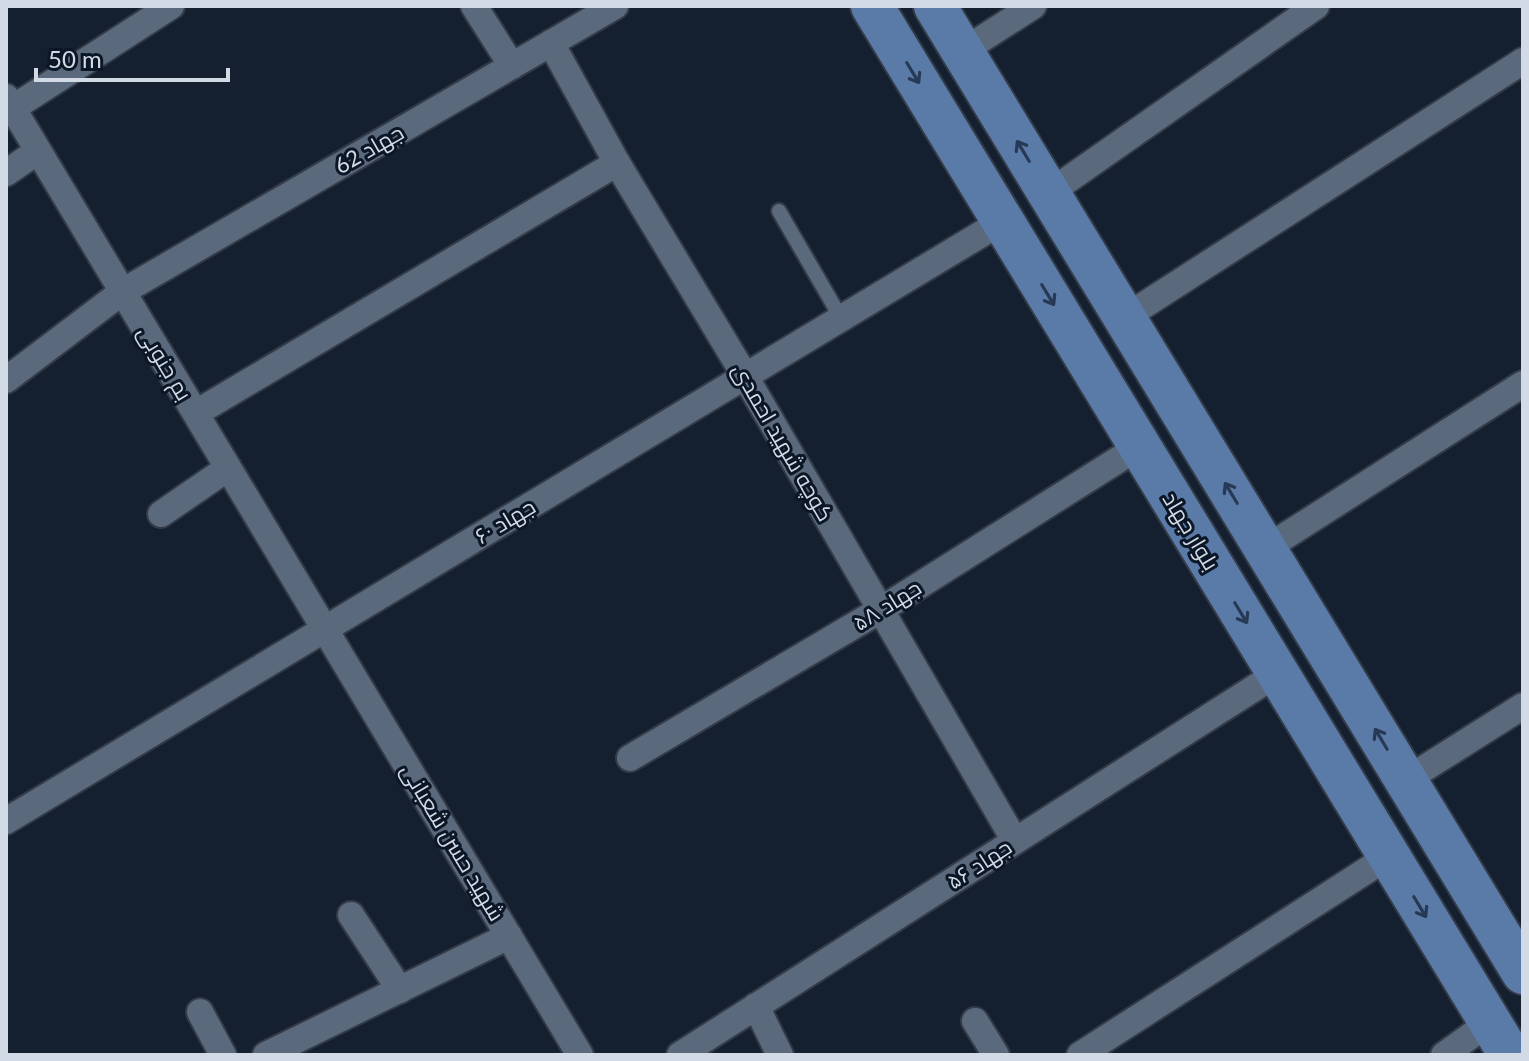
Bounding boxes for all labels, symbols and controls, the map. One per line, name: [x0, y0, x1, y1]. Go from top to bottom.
scale bar: [36, 32, 228, 82]
text: 50 m: [48, 44, 102, 73]
one-way arrow: [905, 61, 921, 84]
street label: جهاد 62: [330, 118, 408, 180]
one-way arrow: [1015, 140, 1031, 163]
one-way arrow: [1040, 283, 1056, 306]
street label: بم جنوبی: [130, 320, 198, 407]
street label: کوچه شهید احمدی: [725, 358, 840, 527]
one-way arrow: [1223, 482, 1239, 505]
street label: بلوار جهاد: [1157, 487, 1225, 575]
street label: جهاد ۶۰: [470, 492, 540, 550]
street label: جهاد ۵۸: [848, 573, 926, 637]
one-way arrow: [1234, 601, 1250, 624]
one-way arrow: [1372, 728, 1388, 751]
street label: شهید حسن شعبانی: [395, 758, 511, 926]
street label: جهاد ۵۶: [941, 833, 1017, 895]
one-way arrow: [1412, 895, 1428, 918]

